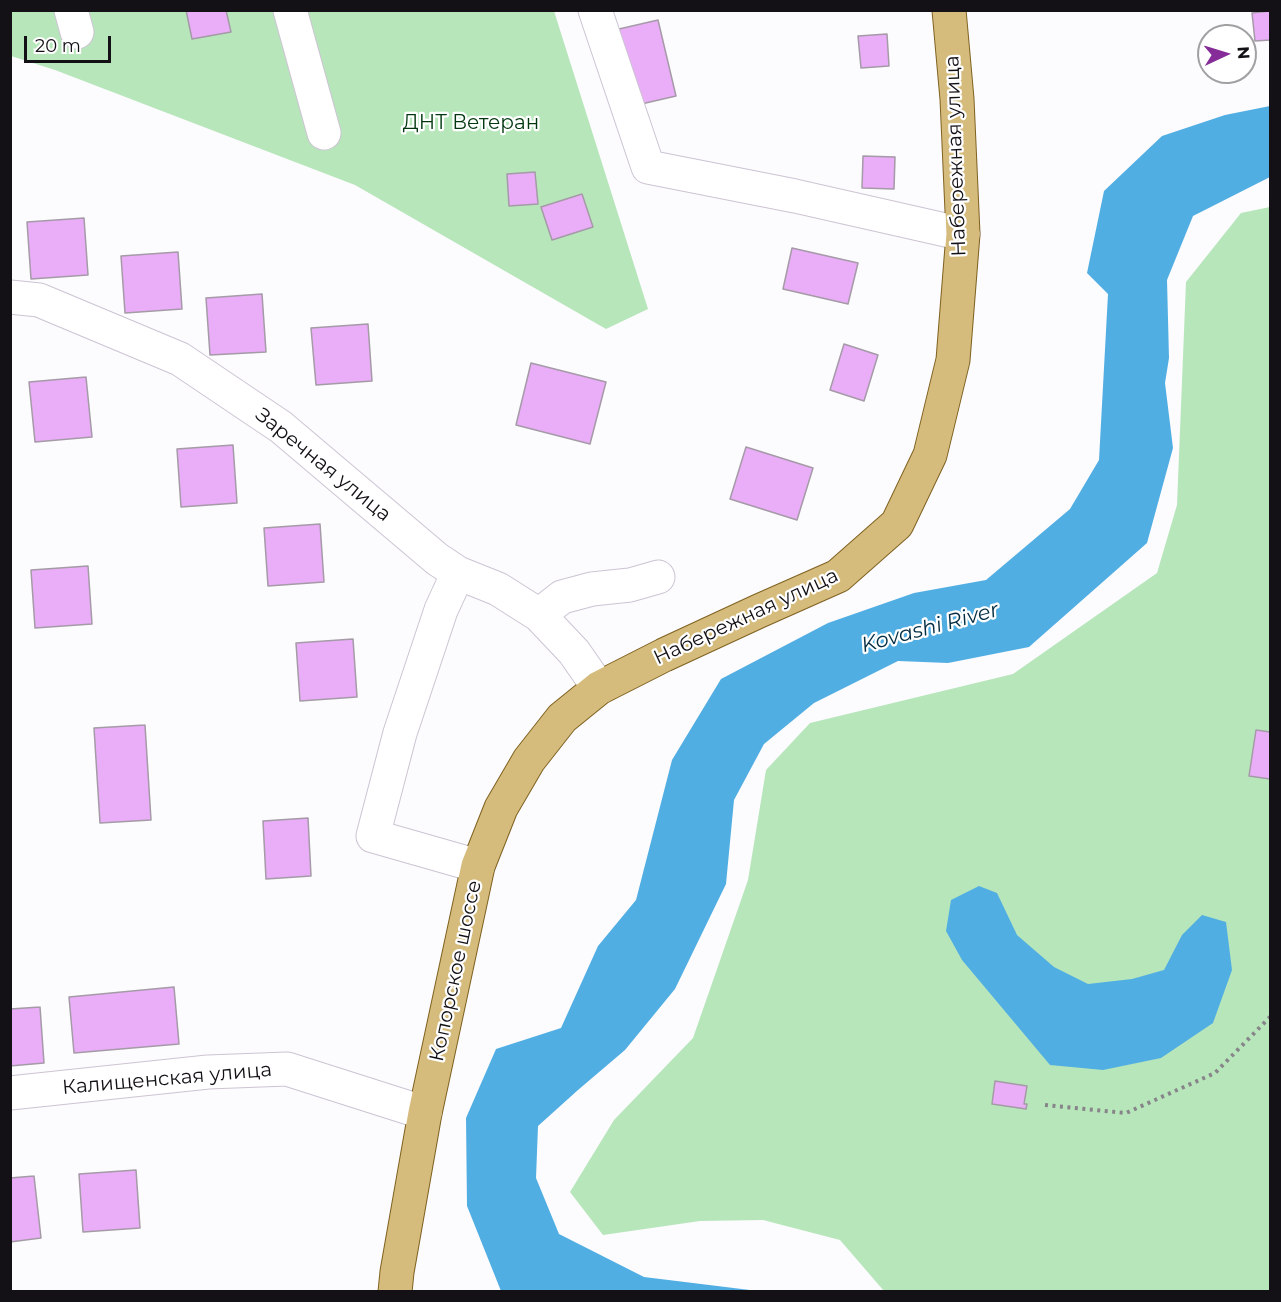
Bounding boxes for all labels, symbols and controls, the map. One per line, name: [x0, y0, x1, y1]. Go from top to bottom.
scale bar: [27, 24, 114, 62]
north arrow: [1197, 24, 1257, 84]
text: 20 m: [35, 35, 81, 57]
text: N: [1234, 46, 1253, 60]
street label: Набережная улица: [941, 55, 971, 257]
park label: ДНТ Ветеран: [403, 111, 539, 135]
street label: Заречная улица: [251, 403, 395, 527]
street label: Набережная улица: [650, 564, 842, 670]
water label: Kovashi River: [859, 598, 1001, 658]
street label: Копорское шоссе: [425, 878, 487, 1064]
street label: Калищенская улица: [61, 1058, 273, 1100]

